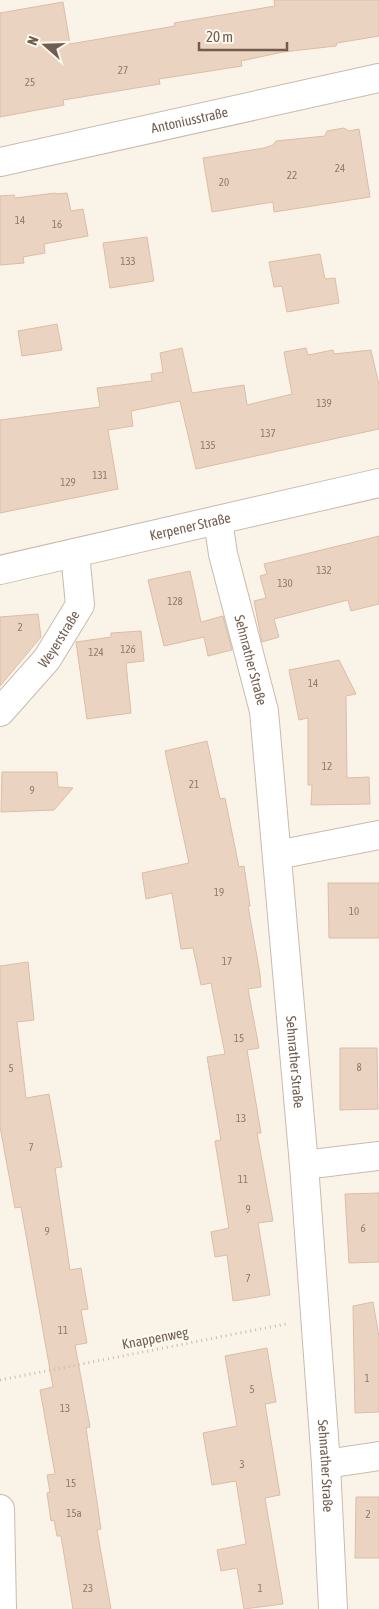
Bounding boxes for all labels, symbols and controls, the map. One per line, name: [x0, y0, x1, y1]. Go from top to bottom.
north arrow: [20, 20, 70, 70]
scale bar: [199, 20, 286, 52]
text: 20 m: [206, 28, 233, 45]
text: N: [24, 34, 42, 47]
house number: 27: [118, 64, 128, 76]
house number: 25: [25, 76, 35, 88]
street label: Antoniusstraße: [149, 104, 229, 136]
house number: 24: [335, 162, 345, 174]
house number: 22: [287, 169, 297, 181]
house number: 20: [219, 176, 229, 188]
house number: 14: [15, 214, 25, 226]
house number: 16: [52, 218, 62, 230]
house number: 133: [120, 255, 136, 267]
house number: 139: [316, 397, 332, 409]
house number: 137: [260, 427, 276, 439]
house number: 135: [200, 439, 216, 451]
house number: 131: [92, 469, 108, 481]
house number: 129: [60, 476, 76, 488]
street label: Kerpener Straße: [148, 509, 232, 543]
house number: 132: [316, 564, 332, 576]
house number: 130: [277, 577, 293, 589]
house number: 128: [167, 595, 183, 607]
street label: Weyerstraße: [35, 608, 83, 671]
street label: Sehnrather Straße: [231, 613, 270, 707]
house number: 2: [17, 621, 23, 633]
house number: 126: [120, 643, 136, 655]
house number: 124: [88, 646, 104, 658]
house number: 14: [308, 677, 318, 689]
house number: 12: [322, 760, 332, 772]
house number: 21: [189, 778, 199, 790]
house number: 9: [29, 784, 35, 796]
house number: 19: [214, 886, 224, 898]
house number: 10: [349, 905, 359, 917]
house number: 17: [222, 955, 232, 967]
street label: Sehnrather Straße: [283, 1015, 307, 1109]
house number: 15: [234, 1032, 244, 1044]
house number: 8: [356, 1061, 362, 1073]
house number: 5: [8, 1062, 14, 1074]
house number: 13: [236, 1112, 246, 1124]
house number: 7: [28, 1141, 34, 1153]
house number: 11: [238, 1173, 248, 1185]
house number: 9: [245, 1203, 251, 1215]
house number: 6: [360, 1222, 366, 1234]
house number: 9: [44, 1225, 50, 1237]
house number: 7: [245, 1272, 251, 1284]
house number: 11: [58, 1324, 68, 1336]
street label: Knappenweg: [121, 1324, 189, 1352]
house number: 1: [364, 1372, 370, 1384]
house number: 5: [249, 1383, 255, 1395]
house number: 13: [60, 1402, 70, 1414]
street label: Sehnrather Straße: [315, 1419, 336, 1513]
house number: 3: [239, 1458, 245, 1470]
house number: 15: [66, 1477, 76, 1489]
house number: 15a: [66, 1507, 82, 1519]
house number: 2: [365, 1508, 371, 1520]
house number: 23: [83, 1582, 93, 1594]
house number: 1: [257, 1582, 263, 1594]

